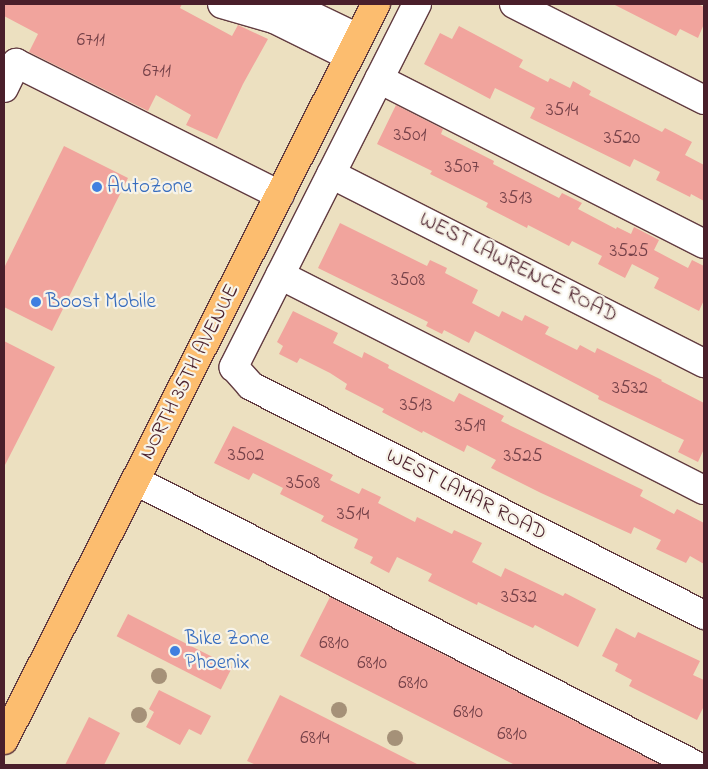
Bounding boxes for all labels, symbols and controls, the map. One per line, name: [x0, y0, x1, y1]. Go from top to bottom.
house number: 6711: [77, 30, 105, 52]
house number: 6711: [143, 61, 171, 83]
house number: 3514: [546, 100, 578, 122]
house number: 3501: [394, 125, 426, 147]
house number: 3520: [604, 128, 640, 150]
house number: 3507: [445, 157, 479, 179]
place label: AutoZone: [107, 174, 192, 200]
marker: AutoZone: [91, 181, 103, 193]
house number: 3513: [500, 188, 532, 210]
street label: WEST LAWRENCE ROAD: [415, 207, 621, 329]
house number: 3525: [609, 241, 649, 263]
house number: 3508: [391, 270, 425, 292]
street label: NORTH 35TH AVENUE: [135, 280, 245, 464]
place label: Boost Mobile: [46, 289, 156, 315]
marker: Boost Mobile: [30, 296, 42, 308]
house number: 3532: [612, 378, 648, 400]
house number: 3513: [400, 395, 432, 417]
house number: 3519: [455, 416, 485, 438]
street label: WEST LAMAR ROAD: [381, 444, 551, 546]
house number: 3502: [228, 445, 264, 467]
house number: 3525: [503, 446, 543, 468]
house number: 3508: [286, 473, 320, 495]
house number: 3514: [337, 504, 369, 526]
house number: 3532: [501, 587, 537, 609]
place label: Bike Zone Phoenix: [185, 626, 269, 676]
house number: 6810: [319, 633, 349, 655]
marker: Bike Zone Phoenix: [169, 645, 181, 657]
house number: 6810: [357, 653, 387, 675]
house number: 6810: [398, 673, 428, 695]
house number: 6810: [453, 702, 483, 724]
house number: 6810: [497, 724, 527, 746]
house number: 6814: [300, 728, 330, 750]

